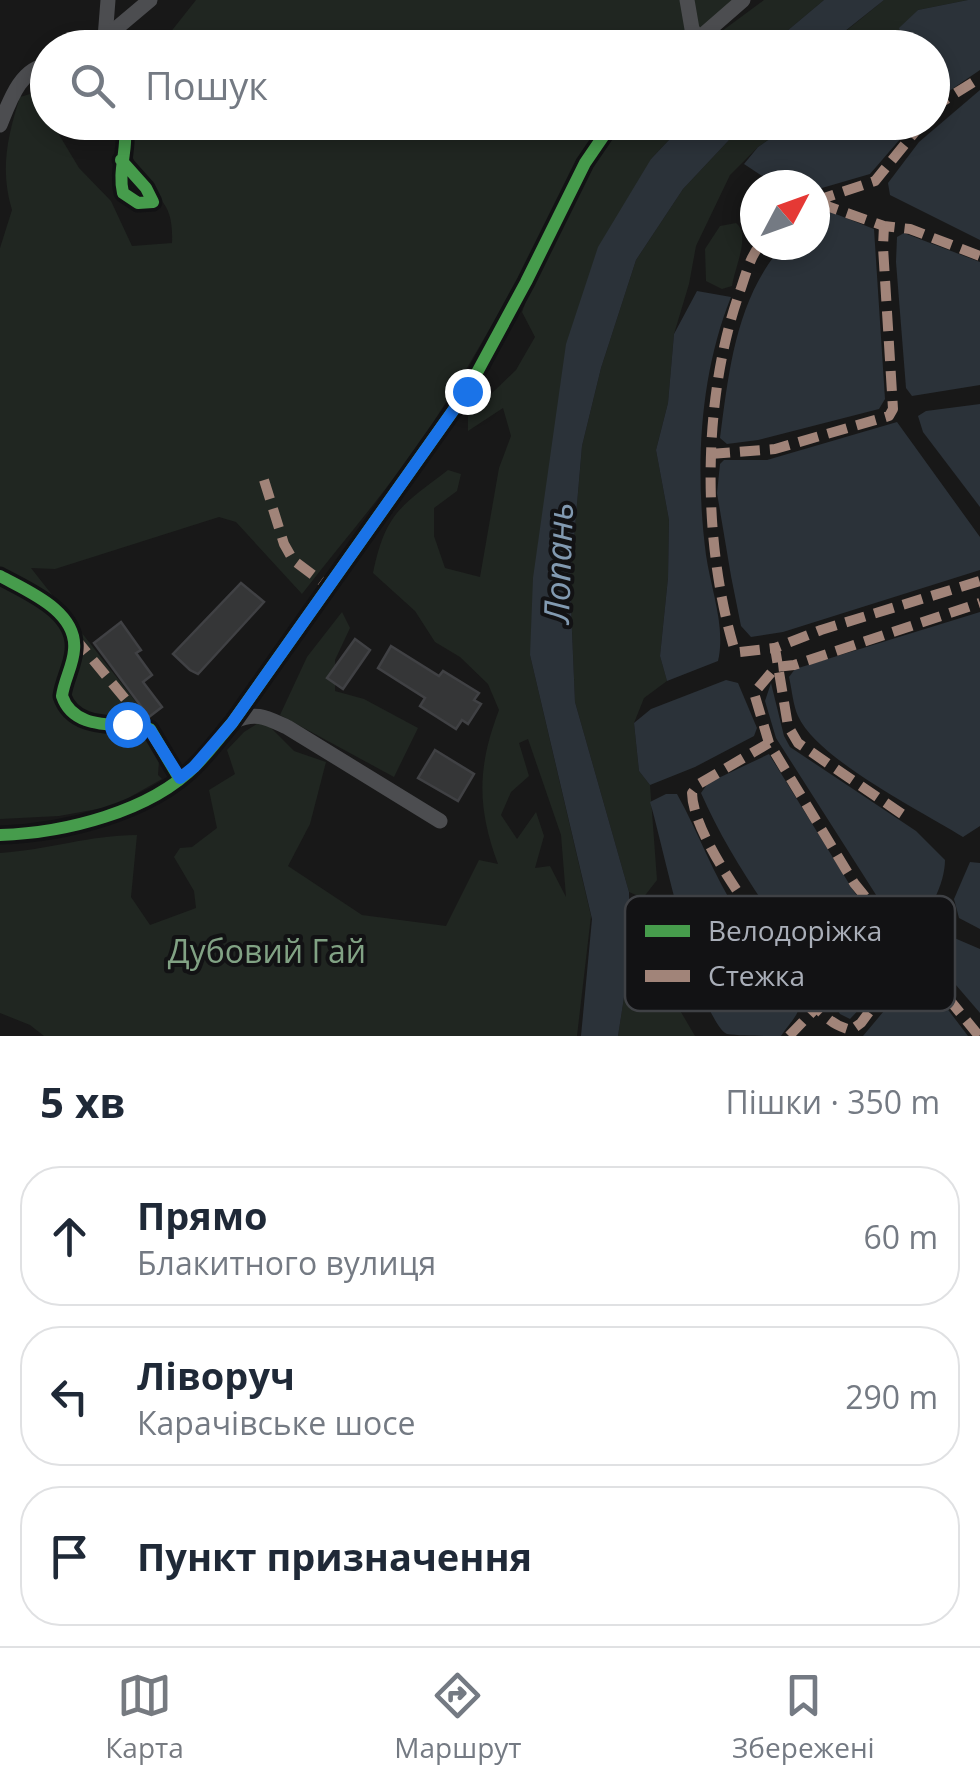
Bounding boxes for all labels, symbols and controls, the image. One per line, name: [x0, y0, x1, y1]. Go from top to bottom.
search box: [30, 30, 950, 140]
icon: search: [65, 58, 120, 113]
text: Пошук: [145, 59, 268, 111]
north arrow: [740, 170, 830, 260]
route end: [445, 369, 491, 415]
water label: Лопань: [532, 501, 583, 626]
route start: [105, 702, 151, 748]
legend: [625, 896, 955, 1011]
text: Велодоріжка: [708, 911, 882, 949]
park label: Дубовий Гай: [168, 929, 366, 972]
text: Стежка: [708, 956, 805, 994]
text: 5 хв: [40, 1073, 126, 1130]
text: Пішки · 350 m: [725, 1080, 940, 1123]
text: Прямо: [137, 1189, 268, 1241]
icon: ahead: [42, 1209, 97, 1264]
text: 60 m: [863, 1215, 938, 1258]
text: Блакитного вулиця: [137, 1241, 436, 1284]
text: Ліворуч: [137, 1349, 295, 1401]
icon: left: [42, 1369, 97, 1424]
text: 290 m: [845, 1375, 938, 1418]
text: Карачівське шосе: [137, 1401, 416, 1444]
icon: arrive: [42, 1529, 97, 1584]
text: Пункт призначення: [137, 1530, 532, 1582]
tab: Карта: [105, 1668, 184, 1766]
tab: Маршрут: [394, 1668, 521, 1766]
tab: Збережені: [732, 1668, 875, 1766]

